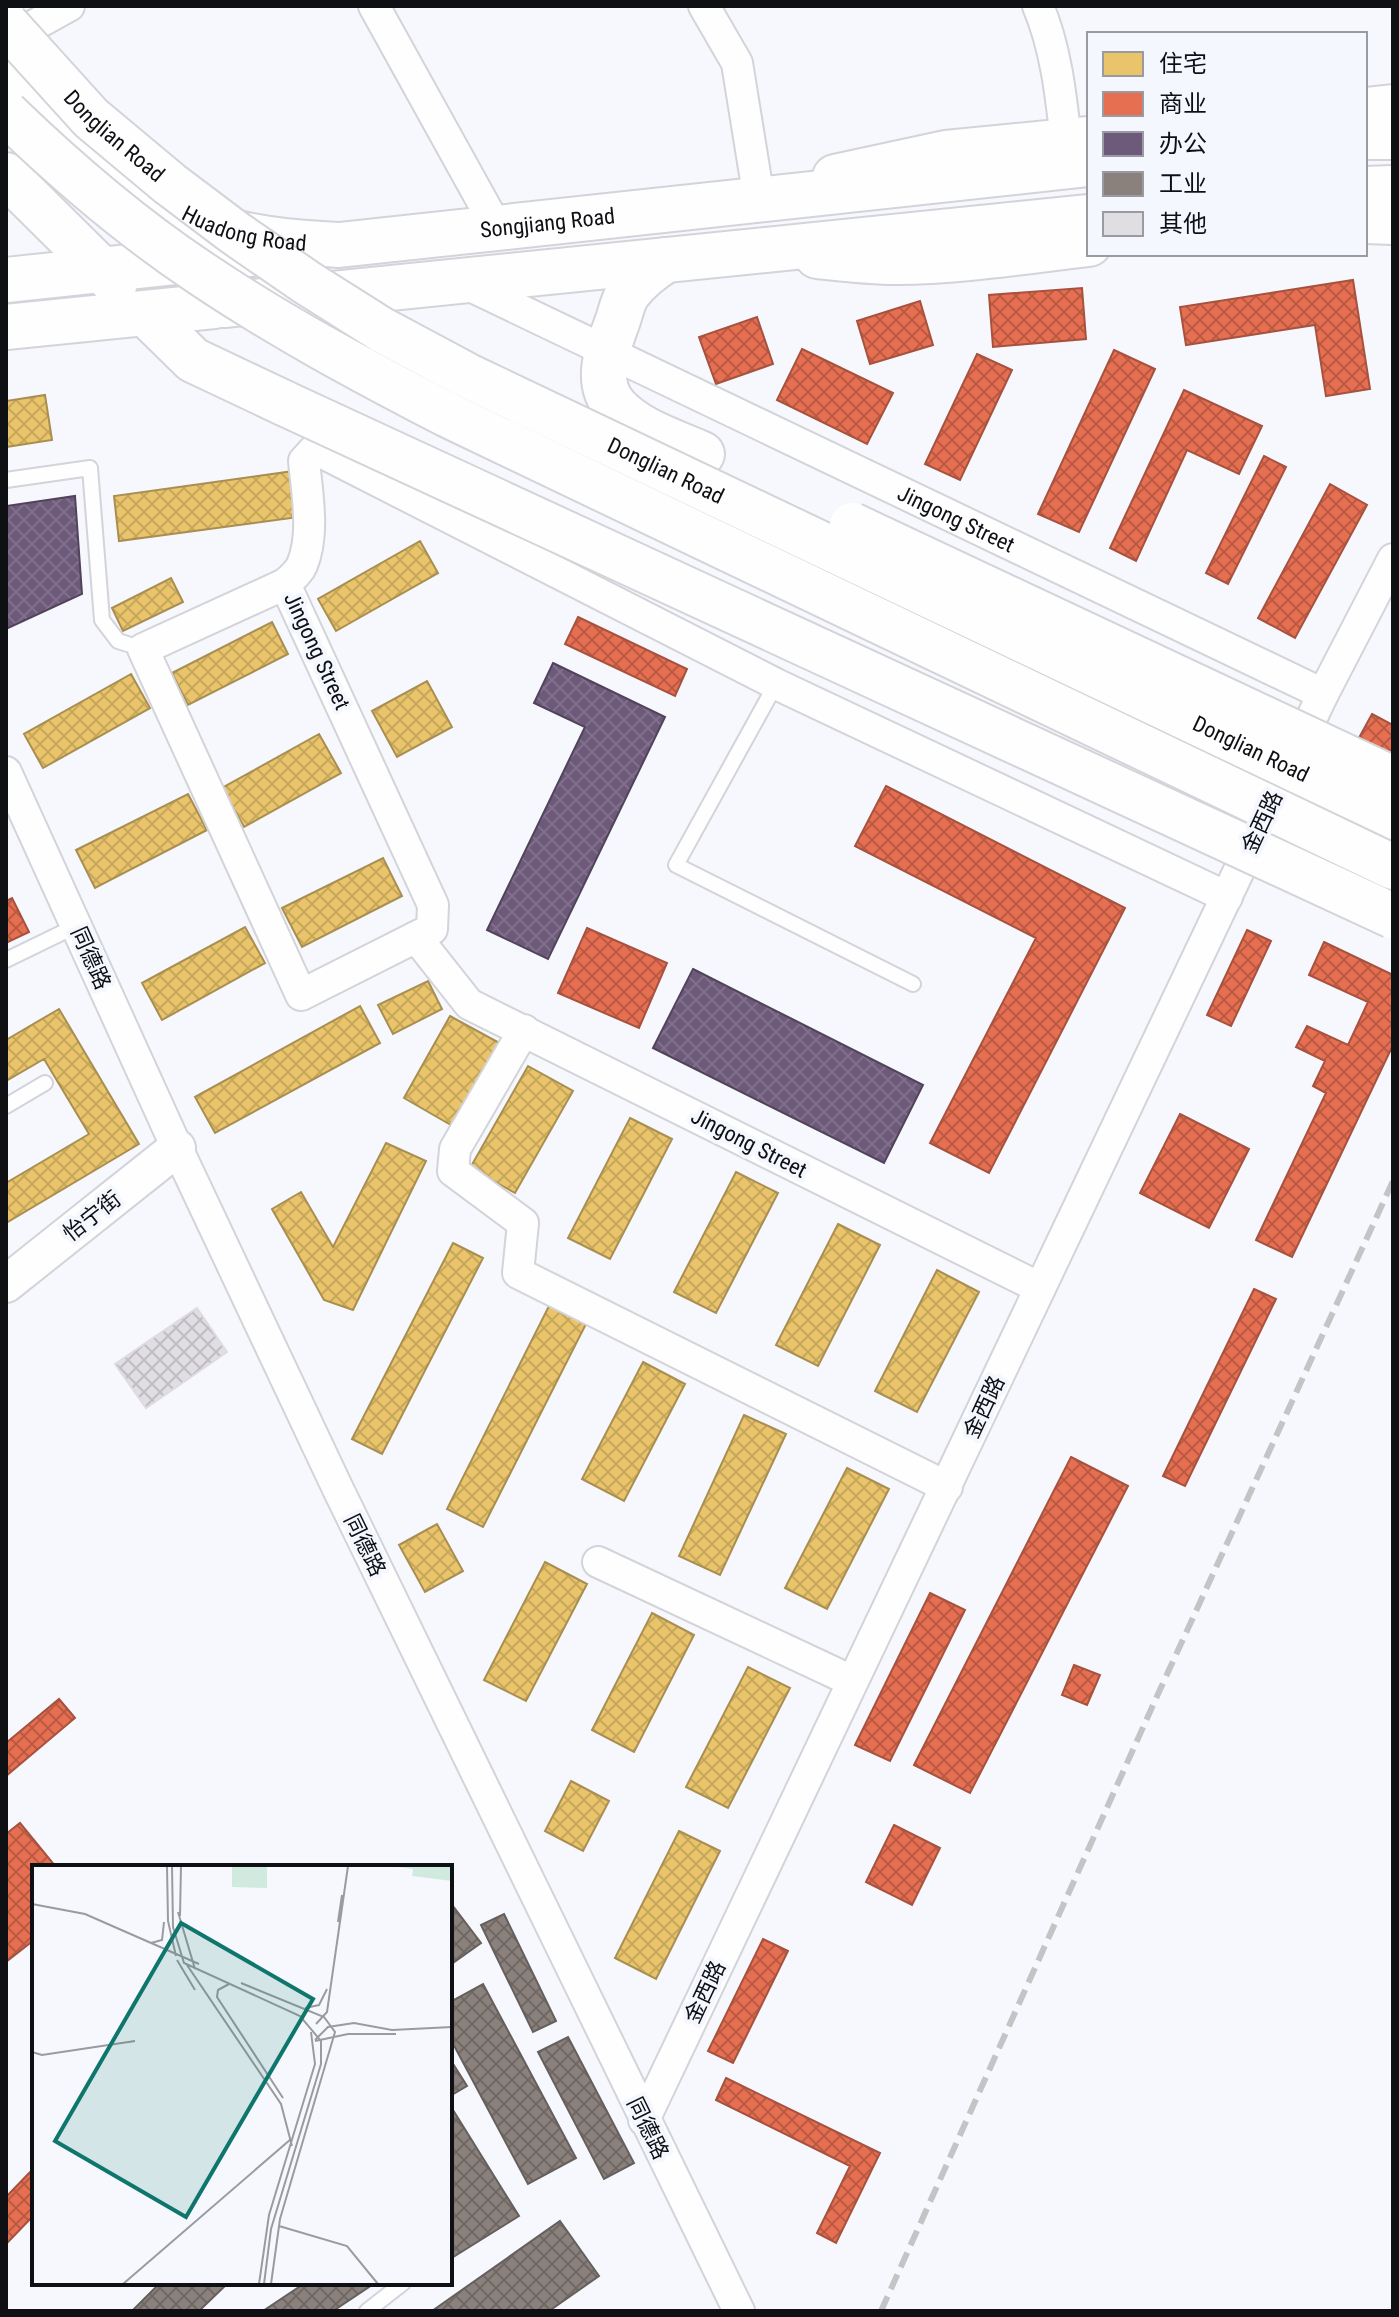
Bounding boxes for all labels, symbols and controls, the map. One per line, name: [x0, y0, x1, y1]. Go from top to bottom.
legend: [1087, 32, 1367, 256]
text: 住宅: [1159, 50, 1207, 78]
street label: Donglian Road: [59, 85, 170, 187]
text: 商业: [1159, 90, 1207, 118]
text: 办公: [1159, 130, 1207, 158]
text: 工业: [1159, 170, 1207, 198]
street label: Huadong Road: [178, 200, 307, 255]
street label: Songjiang Road: [479, 203, 616, 242]
text: 其他: [1159, 210, 1207, 238]
street label: Donglian Road: [604, 432, 728, 508]
street label: Jingong Street: [894, 480, 1019, 557]
street label: Jingong Street: [279, 588, 355, 714]
street label: Donglian Road: [1189, 710, 1313, 787]
street label: 金西路: [1237, 787, 1287, 857]
street label: 同德路: [66, 923, 116, 993]
street label: Jingong Street: [687, 1103, 811, 1183]
street label: 怡宁街: [58, 1186, 126, 1246]
street label: 金西路: [959, 1372, 1009, 1442]
street label: 同德路: [339, 1510, 391, 1580]
inset map: [32, 1865, 452, 2285]
street label: 金西路: [680, 1957, 730, 2027]
street label: 同德路: [622, 2093, 674, 2163]

